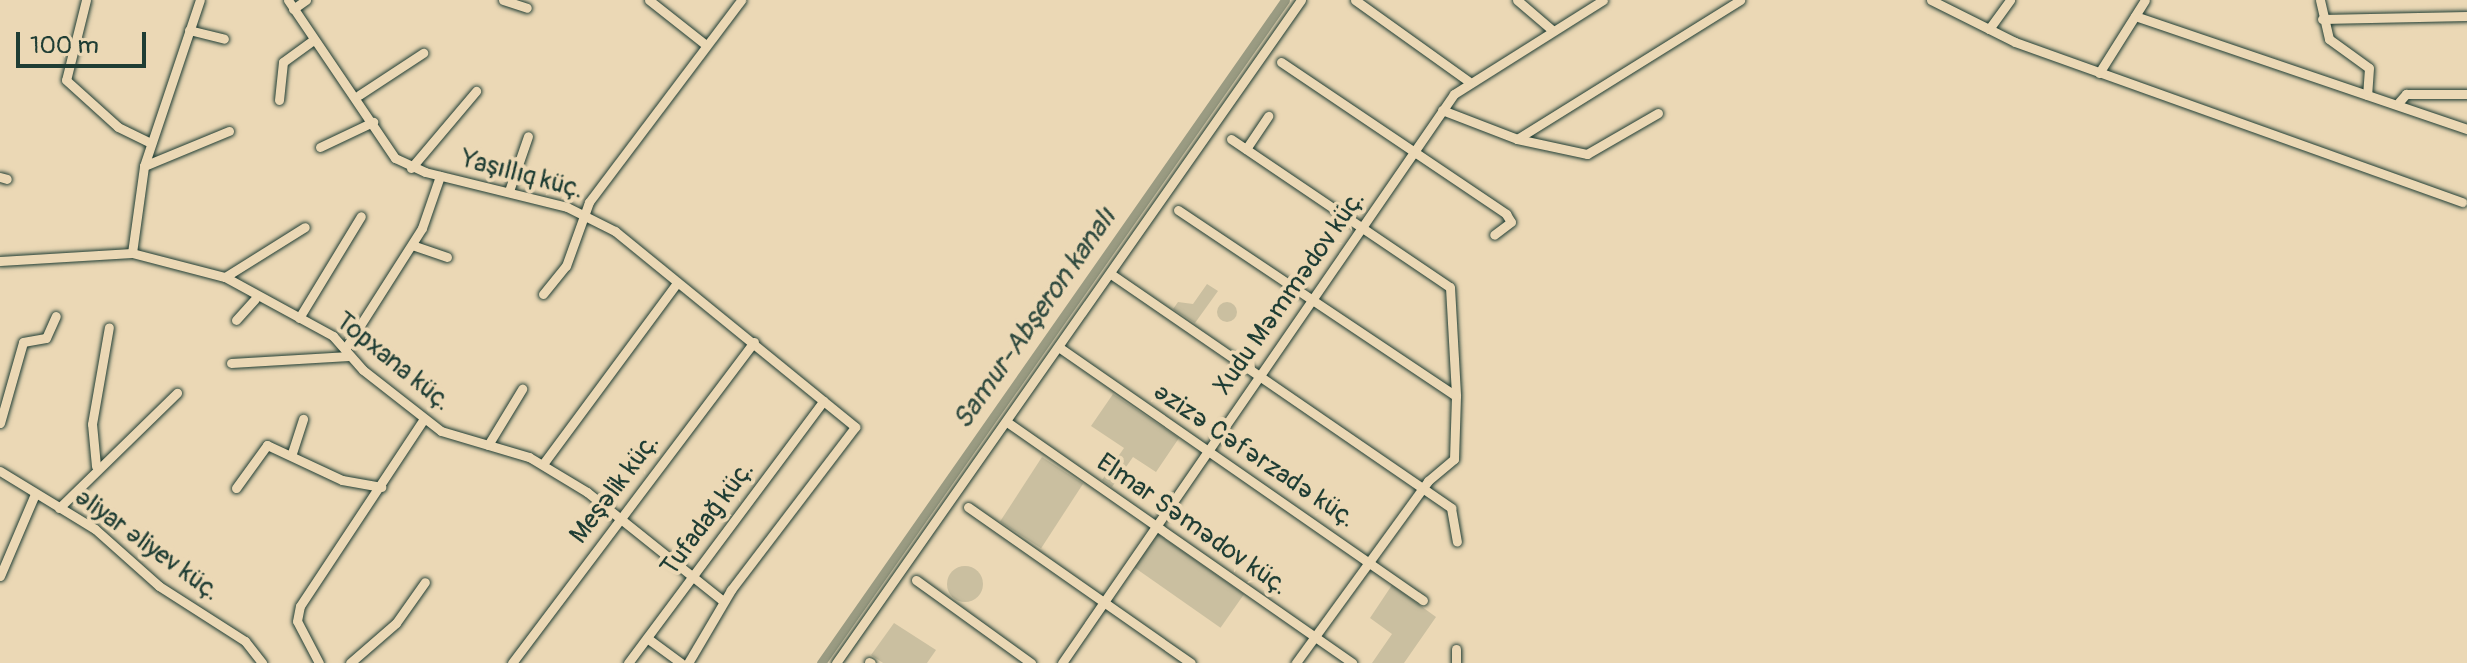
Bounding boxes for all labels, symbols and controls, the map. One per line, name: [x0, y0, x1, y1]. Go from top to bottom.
scale bar: [20, 16, 150, 66]
text: 100 m: [30, 31, 99, 60]
street label: Yaşıllıq küç.: [457, 144, 587, 206]
street label: Xudu Məmmədov küç.: [1208, 185, 1372, 401]
water label: Samur-Abşeron kanalı: [946, 202, 1124, 436]
street label: Topxana küç.: [329, 306, 457, 418]
street label: Əzizə Cəfərzadə küç.: [1147, 377, 1361, 535]
street label: Meşəlik küç.: [564, 428, 666, 550]
street label: Elmar Səmədov küç.: [1090, 447, 1294, 603]
street label: Tufadağ küç.: [655, 455, 761, 583]
street label: Əliyar Əliyev küç.: [68, 482, 226, 608]

